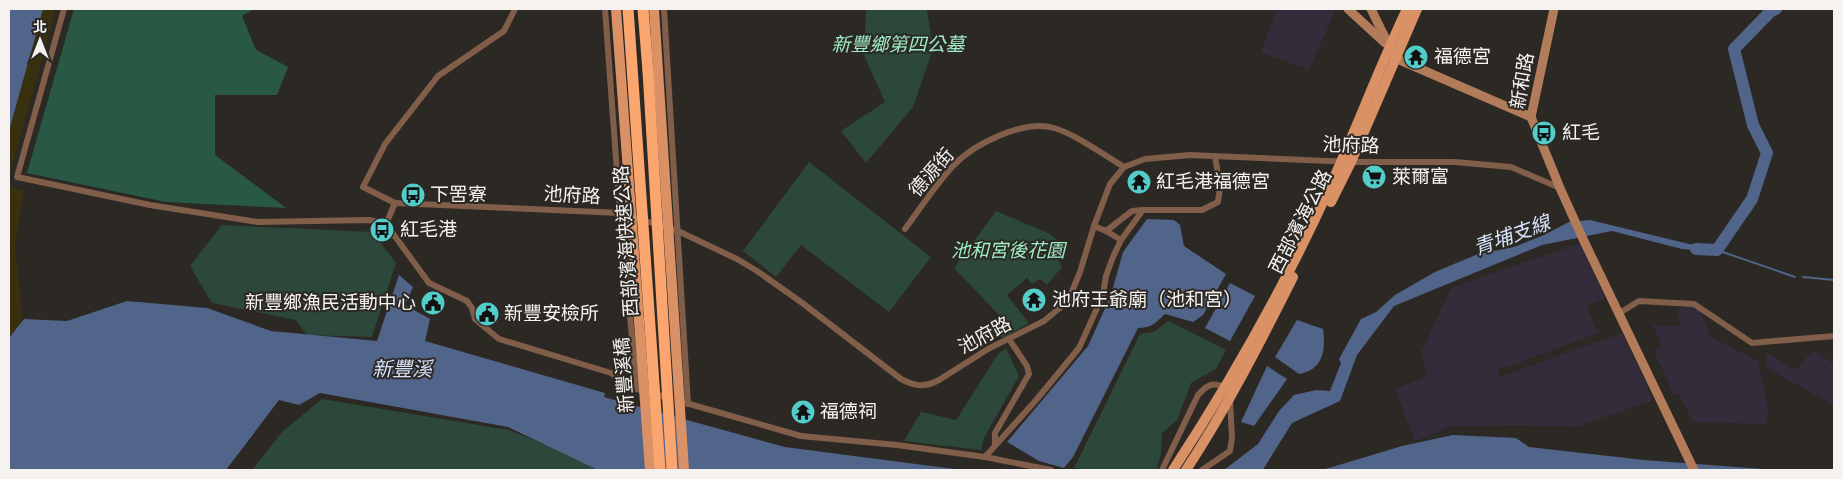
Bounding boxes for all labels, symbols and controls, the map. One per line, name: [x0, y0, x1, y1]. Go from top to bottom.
north arrow: [15, 15, 65, 65]
text: 北: [33, 17, 47, 38]
park label: 新豐鄉第四公墓: [831, 31, 967, 60]
place label: 福德宮: [1434, 43, 1491, 72]
temple icon: 福德宮: [1403, 44, 1429, 70]
street label: 新和路: [1504, 50, 1542, 112]
place label: 紅毛: [1562, 119, 1600, 148]
bus stop icon: 紅毛: [1531, 120, 1557, 146]
street label: 池府路: [1322, 131, 1380, 161]
street label: 德源街: [902, 142, 962, 204]
place label: 萊爾富: [1392, 163, 1449, 192]
street label: 西部濱海快速公路: [607, 164, 647, 318]
supermarket icon: 萊爾富: [1361, 164, 1387, 190]
street label: 西部濱海公路: [1262, 165, 1340, 279]
place label: 紅毛港福德宮: [1156, 168, 1270, 197]
temple icon: 紅毛港福德宮: [1126, 169, 1152, 195]
street label: 池府路: [543, 180, 601, 212]
place label: 下罟寮: [430, 181, 487, 210]
bus stop icon: 下罟寮: [400, 182, 426, 208]
water label: 青埔支線: [1469, 208, 1557, 264]
place label: 紅毛港: [400, 216, 457, 245]
bus stop icon: 紅毛港: [369, 217, 395, 243]
park label: 池和宮後花園: [951, 237, 1068, 266]
place label: 池府王爺廟（池和宮）: [1052, 286, 1242, 315]
temple icon: 池府王爺廟（池和宮）: [1021, 287, 1047, 313]
place label: 新豐鄉漁民活動中心: [245, 289, 416, 318]
public building icon: 新豐鄉漁民活動中心: [420, 290, 446, 316]
place label: 新豐安檢所: [504, 300, 599, 329]
public building icon: 新豐安檢所: [474, 301, 500, 327]
street label: 池府路: [953, 310, 1017, 362]
street label: 新豐溪橋: [608, 336, 642, 414]
water label: 新豐溪: [372, 355, 435, 385]
place label: 福德祠: [820, 398, 877, 427]
temple icon: 福德祠: [790, 399, 816, 425]

